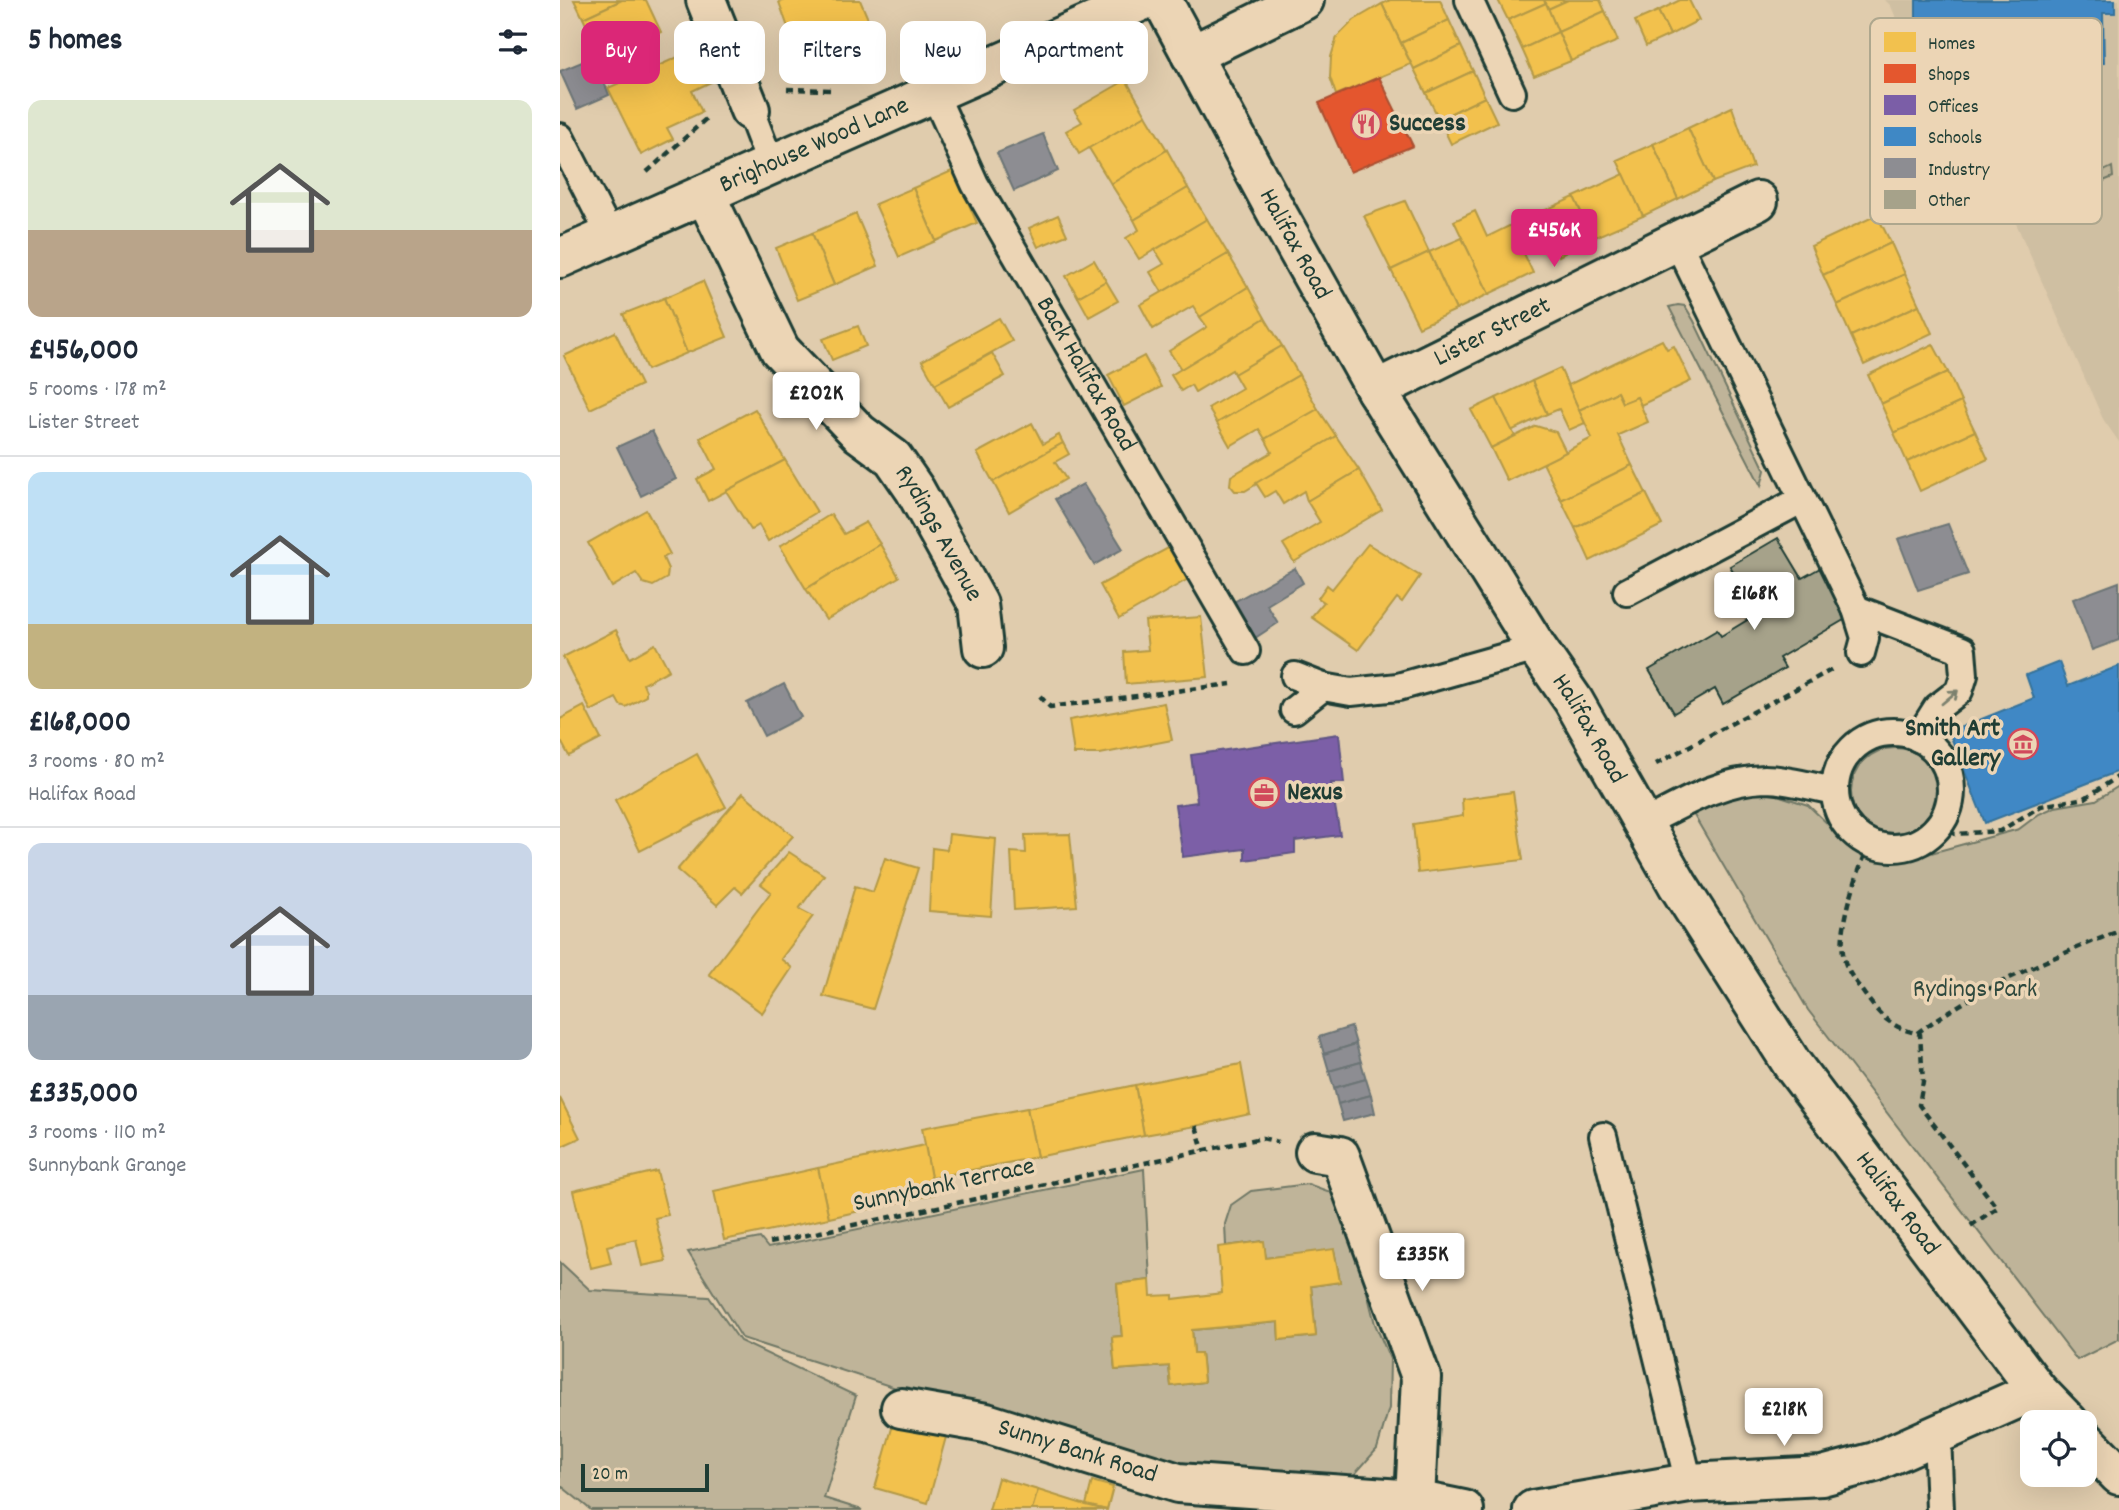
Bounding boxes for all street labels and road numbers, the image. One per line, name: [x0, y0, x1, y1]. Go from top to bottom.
street label: Brighouse Wood Lane: [714, 88, 915, 204]
street label: Halifax Road: [1249, 182, 1340, 307]
street label: Lister Street: [1428, 288, 1558, 377]
street label: Back Halifax Road: [1026, 290, 1145, 459]
street label: Rydings Avenue: [885, 458, 992, 608]
street label: Halifax Road: [1542, 666, 1635, 791]
street label: Halifax Road: [1846, 1144, 1949, 1264]
street label: Sunnybank Terrace: [850, 1149, 1038, 1223]
street label: Sunny Bank Road: [993, 1409, 1162, 1494]

